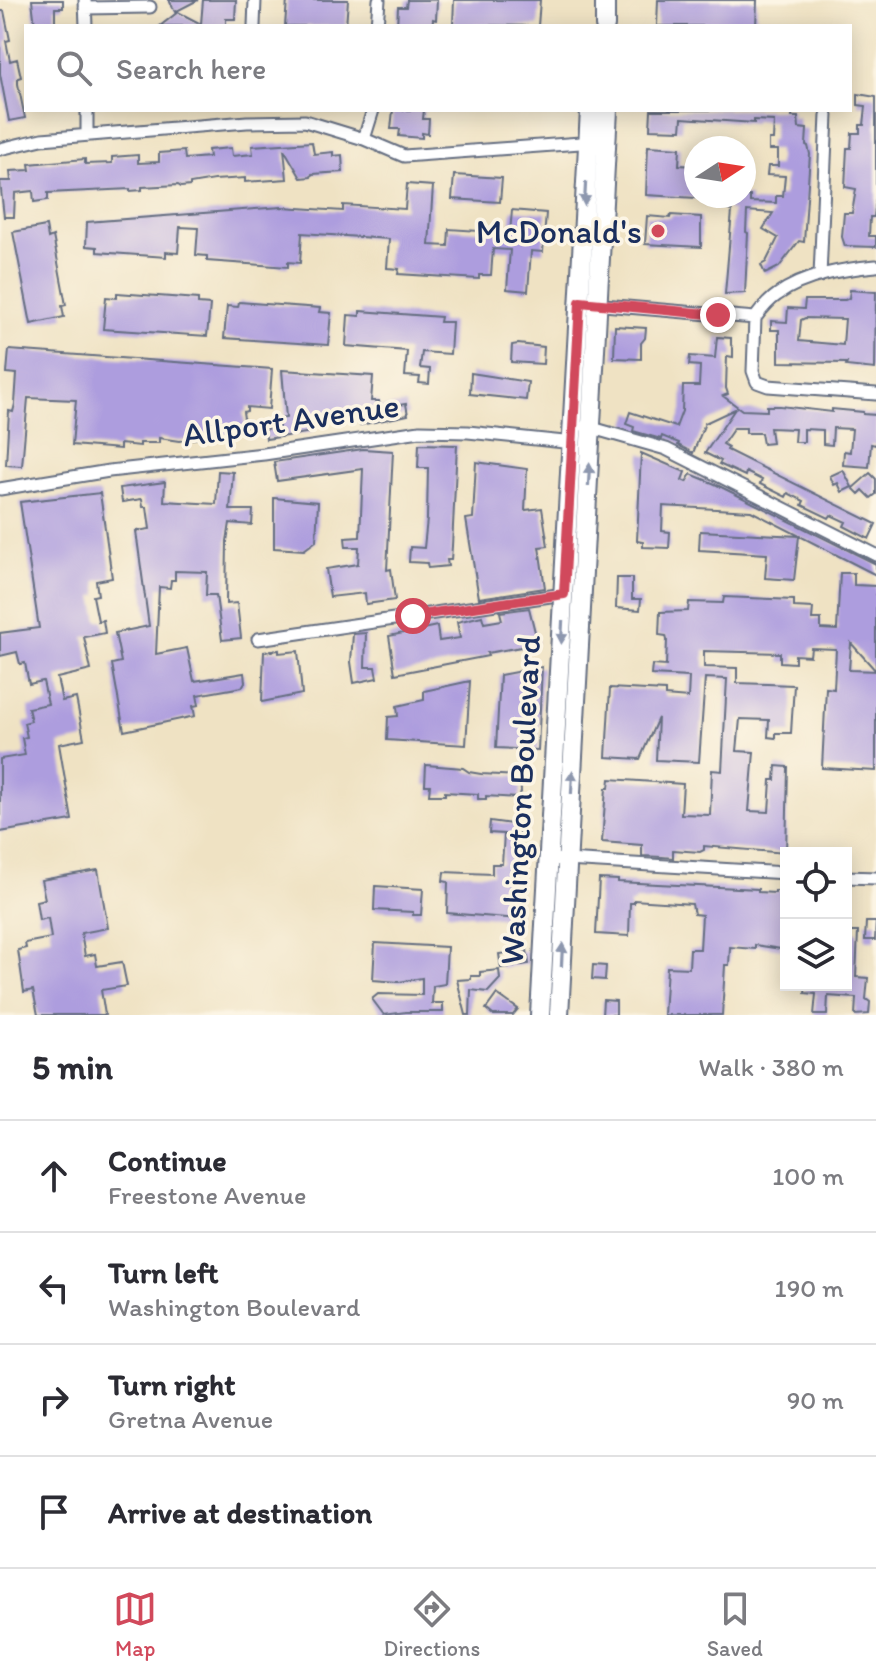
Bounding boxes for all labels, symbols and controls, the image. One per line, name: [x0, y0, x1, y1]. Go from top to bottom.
search box: [24, 24, 852, 112]
icon: search: [52, 46, 96, 90]
text: Search here: [116, 50, 266, 87]
north arrow: [684, 136, 756, 208]
one-way arrow: [579, 182, 592, 207]
place label: McDonald's: [476, 211, 642, 252]
marker: McDonald's: [649, 222, 667, 240]
route end: [700, 297, 736, 333]
street label: Allport Avenue: [180, 385, 402, 455]
one-way arrow: [583, 462, 596, 487]
route start: [395, 598, 431, 634]
one-way arrow: [555, 620, 568, 645]
street label: Washington Boulevard: [491, 634, 549, 966]
one-way arrow: [566, 769, 579, 794]
map controls: [780, 847, 852, 991]
button: locate: [780, 847, 852, 919]
button: layers: [780, 919, 852, 991]
one-way arrow: [556, 942, 569, 967]
text: 5 min: [32, 1047, 113, 1088]
text: Walk · 380 m: [698, 1051, 844, 1083]
text: Continue: [108, 1142, 227, 1179]
icon: ahead: [32, 1154, 76, 1198]
text: 100 m: [772, 1160, 844, 1192]
text: Freestone Avenue: [108, 1179, 306, 1211]
text: Turn left: [108, 1254, 219, 1291]
icon: left: [32, 1266, 76, 1310]
text: 190 m: [775, 1272, 844, 1304]
text: Washington Boulevard: [108, 1291, 360, 1323]
text: Turn right: [108, 1366, 236, 1403]
icon: right: [32, 1378, 76, 1422]
text: 90 m: [787, 1384, 844, 1416]
text: Gretna Avenue: [108, 1403, 273, 1435]
icon: arrive: [32, 1490, 76, 1534]
text: Arrive at destination: [108, 1494, 372, 1531]
tab: Map: [113, 1587, 157, 1662]
tab: Directions: [384, 1587, 480, 1662]
tab: Saved: [707, 1587, 763, 1662]

